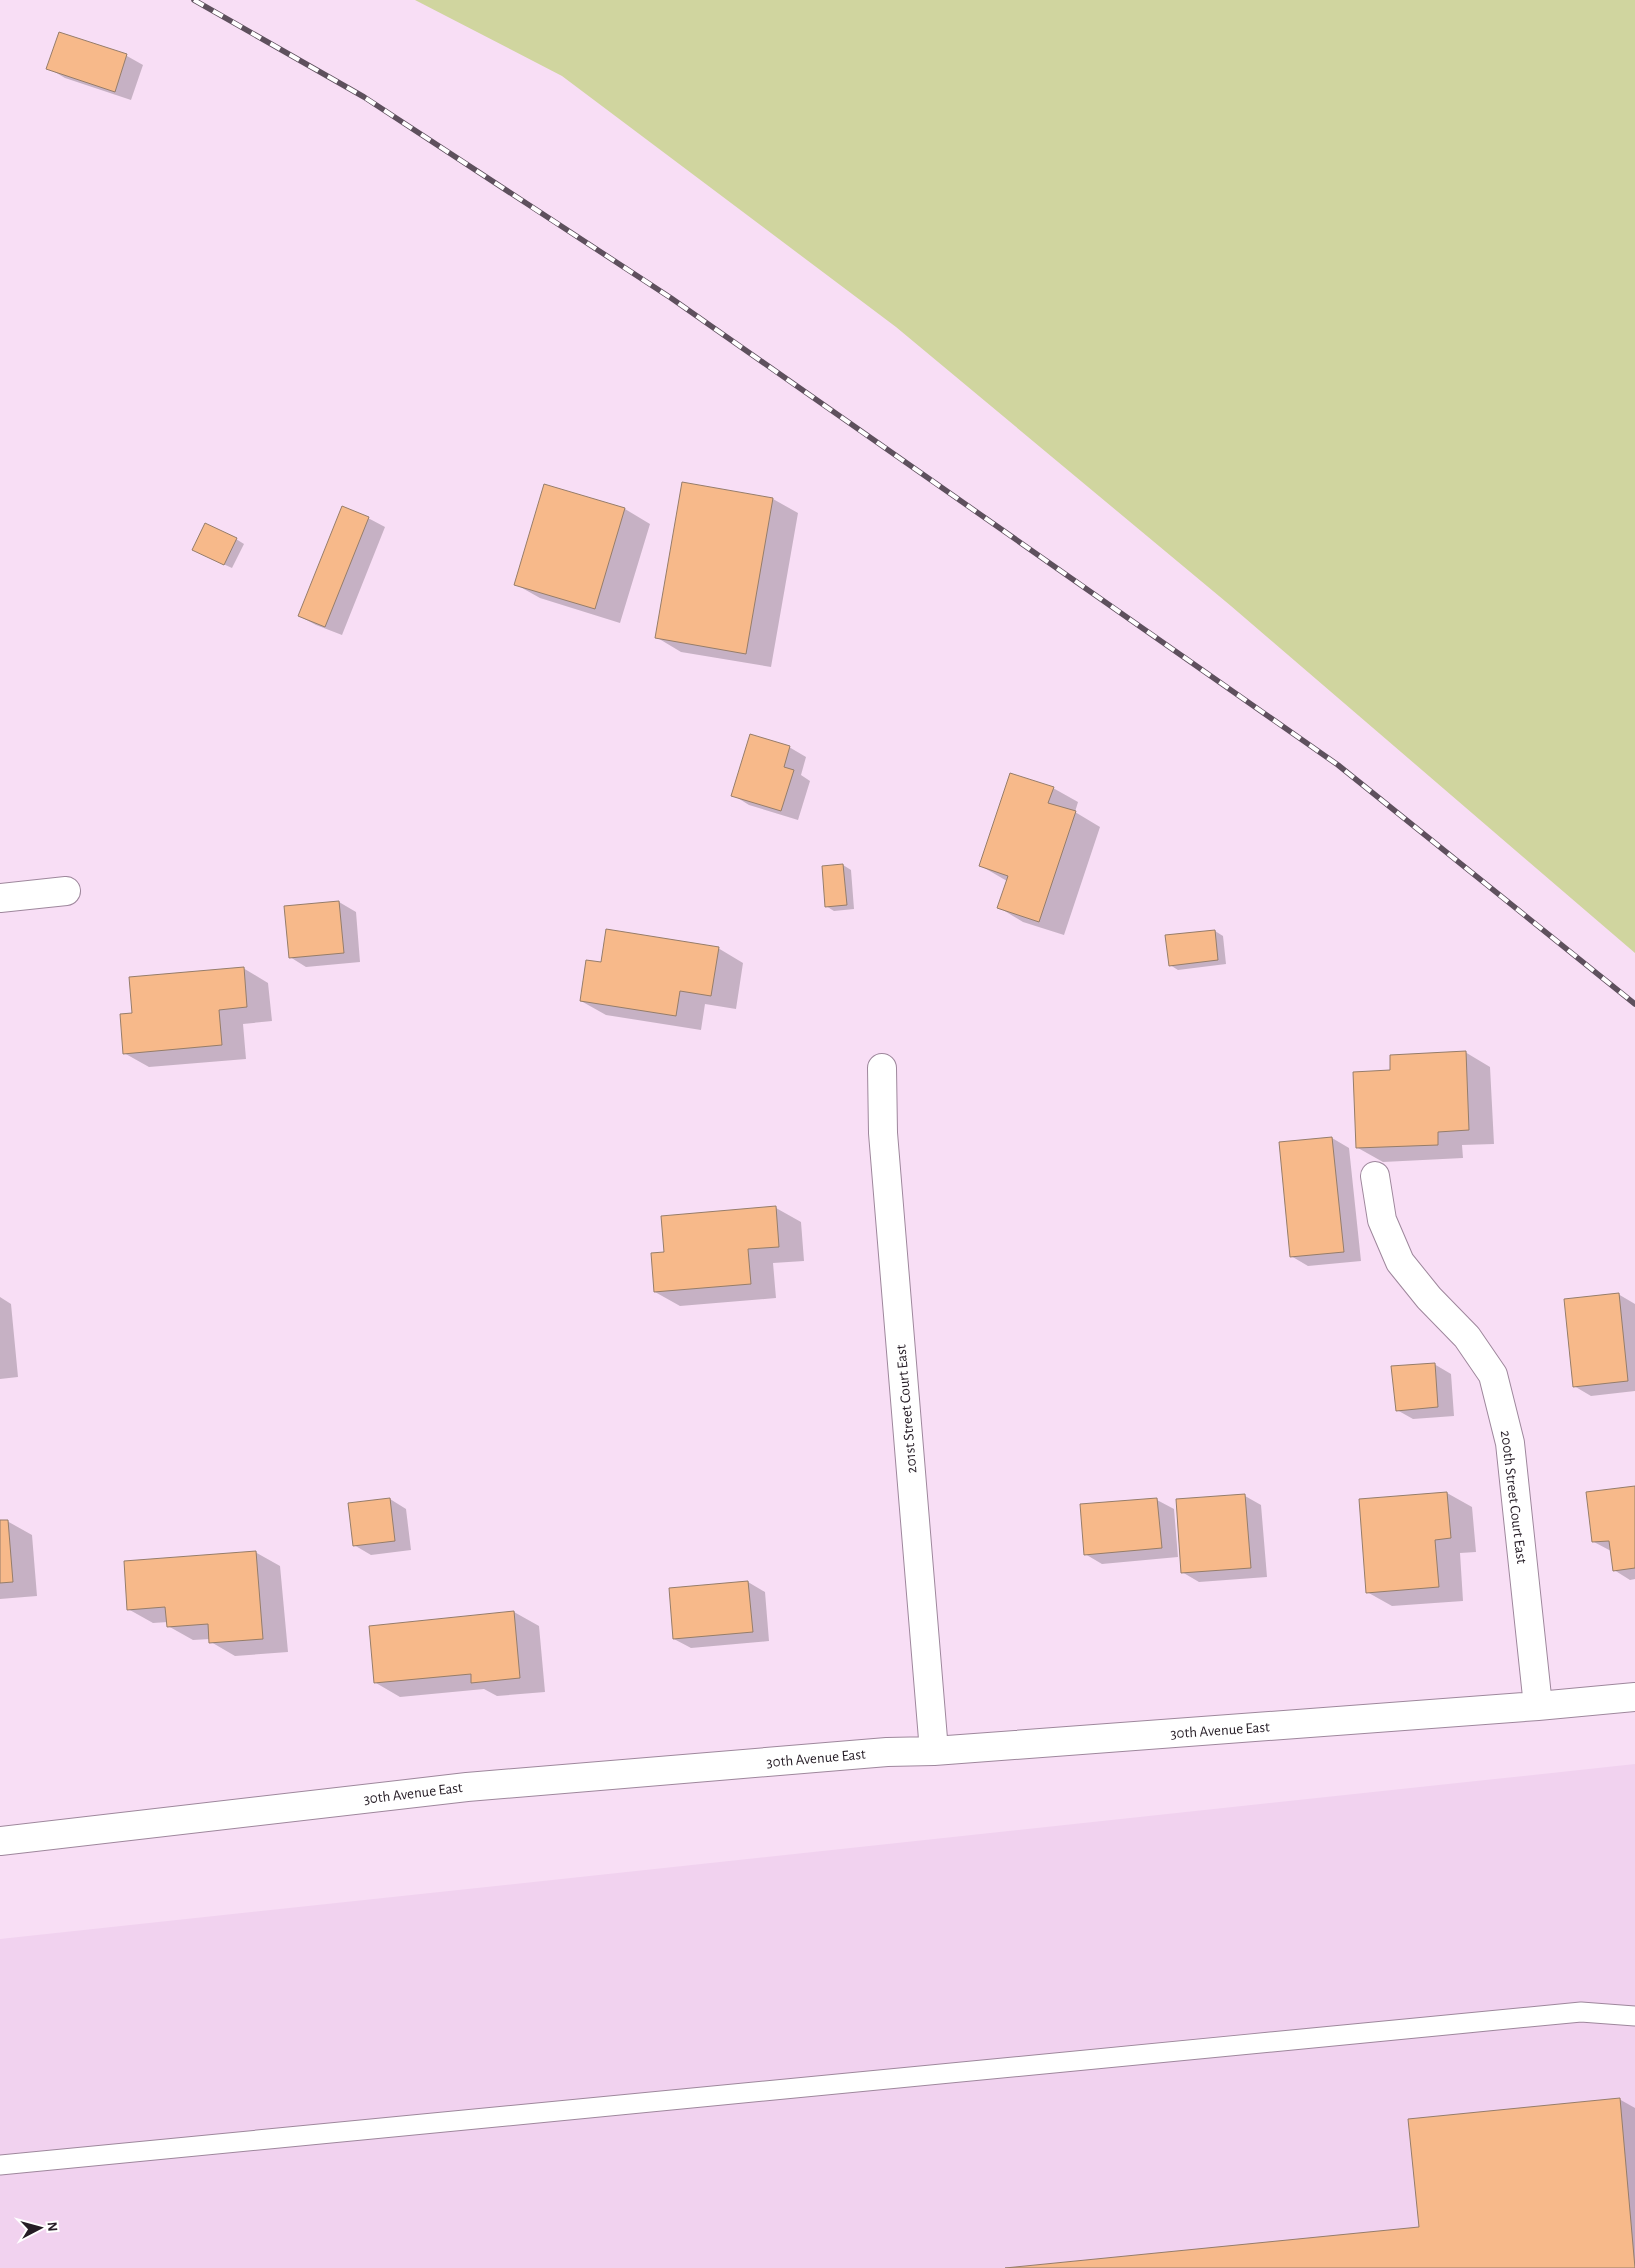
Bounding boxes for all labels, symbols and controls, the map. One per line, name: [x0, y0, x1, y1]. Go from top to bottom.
street label: 201st Street Court East: [893, 1344, 920, 1474]
street label: 200th Street Court East: [1498, 1430, 1529, 1565]
street label: 30th Avenue East: [1170, 1720, 1270, 1741]
street label: 30th Avenue East: [766, 1747, 866, 1770]
street label: 30th Avenue East: [363, 1780, 464, 1807]
north arrow: [15, 2203, 65, 2253]
text: N: [44, 2221, 59, 2232]

